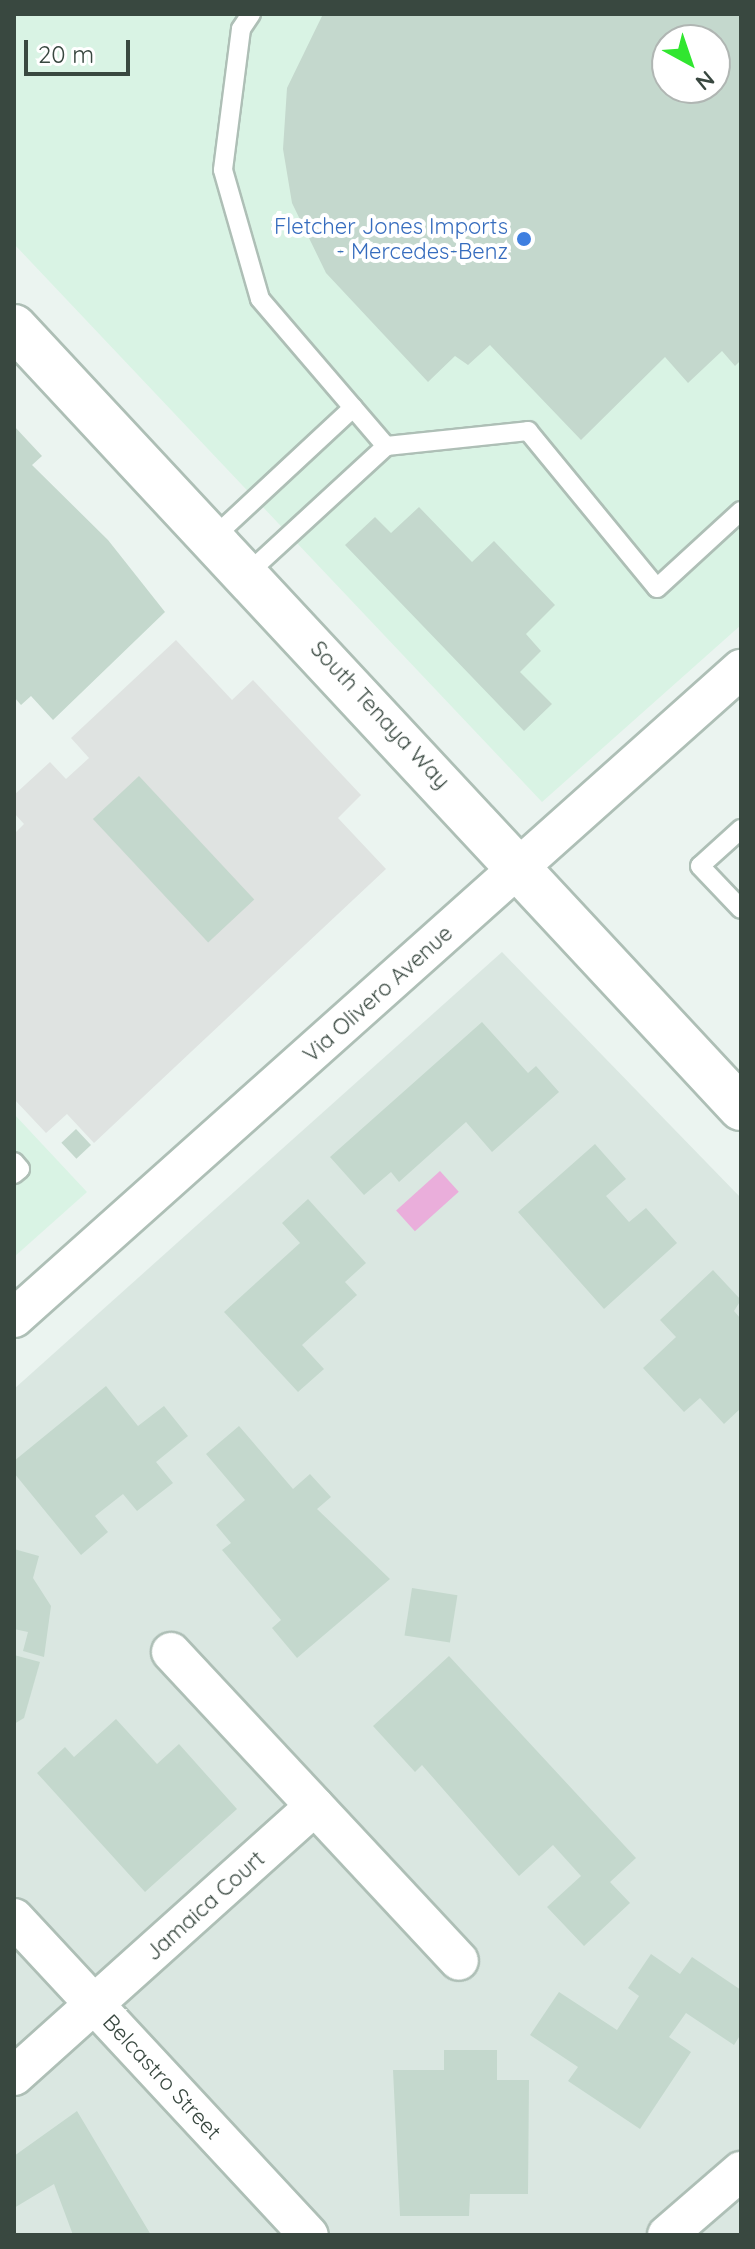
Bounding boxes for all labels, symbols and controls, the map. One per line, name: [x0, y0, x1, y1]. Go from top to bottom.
scale bar: [28, 24, 134, 74]
north arrow: [651, 24, 731, 104]
text: 20 m: [38, 39, 94, 69]
text: N: [690, 65, 720, 97]
place label: Fletcher Jones Imports - Mercedes-Benz: [274, 213, 508, 264]
marker: Fletcher Jones Imports - Mercedes-Benz: [515, 230, 533, 248]
street label: South Tenaya Way: [305, 636, 455, 794]
street label: Via Olivero Avenue: [298, 920, 458, 1068]
street label: Jamaica Court: [140, 1846, 270, 1966]
street label: Belcastro Street: [97, 2009, 227, 2145]

